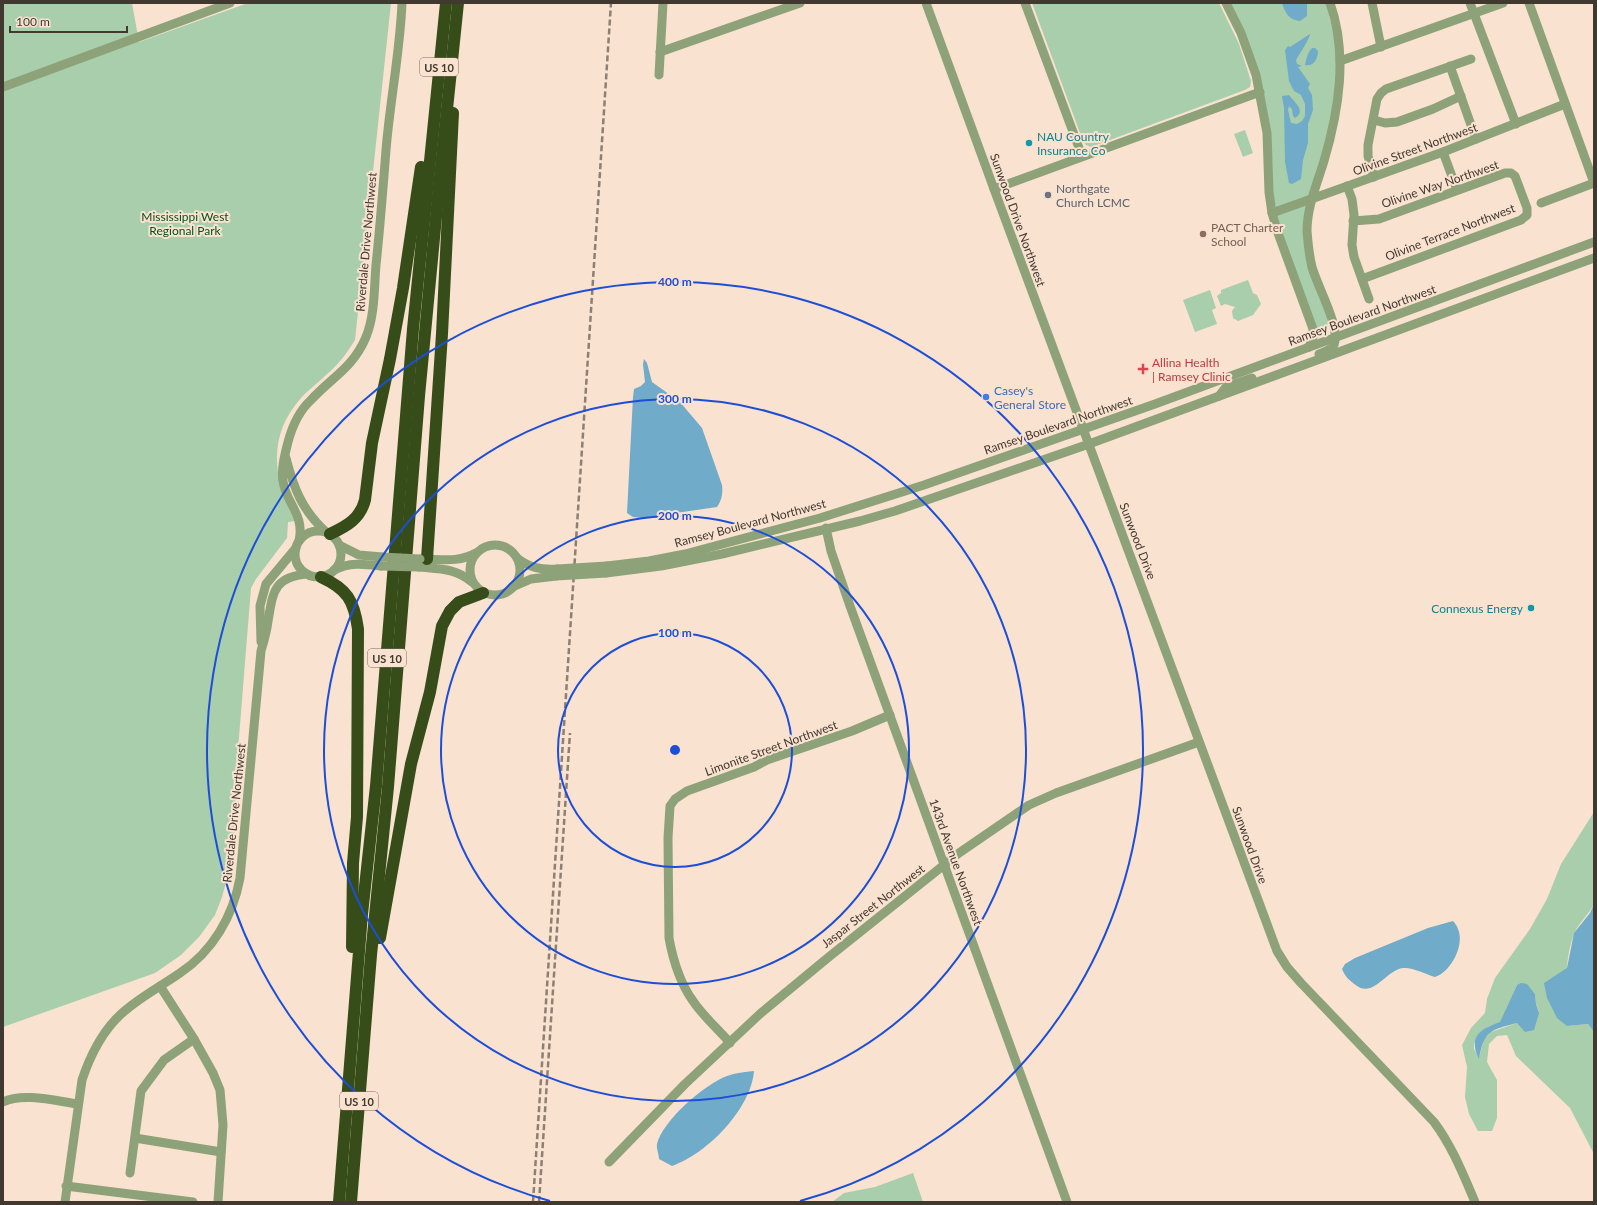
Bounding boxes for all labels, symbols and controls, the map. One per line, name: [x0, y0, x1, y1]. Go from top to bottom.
scale bar: [10, 8, 127, 34]
text: 100 m: [16, 14, 50, 29]
road number: US 10: [420, 58, 458, 76]
street label: Olivine Street Northwest: [1351, 119, 1480, 179]
place label: NAU Country Insurance Co: [1037, 129, 1110, 158]
marker: NAU Country Insurance Co: [1024, 138, 1034, 148]
street label: Sunwood Drive Northwest: [987, 151, 1049, 289]
street label: Olivine Way Northwest: [1379, 157, 1501, 211]
street label: Riverdale Drive Northwest: [352, 171, 380, 312]
place label: Northgate Church LCMC: [1056, 181, 1130, 210]
marker: Northgate Church LCMC: [1043, 190, 1053, 200]
street label: Olivine Terrace Northwest: [1383, 200, 1518, 264]
park label: Mississippi West Regional Park: [141, 209, 229, 238]
place label: PACT Charter School: [1211, 220, 1284, 249]
marker: PACT Charter School: [1198, 229, 1208, 239]
text: 400 m: [658, 274, 692, 289]
street label: Ramsey Boulevard Northwest: [1286, 281, 1439, 349]
place label: Allina Health | Ramsey Clinic: [1152, 355, 1231, 384]
marker: Allina Health | Ramsey Clinic: [1137, 363, 1149, 375]
place label: Casey's General Store: [994, 383, 1066, 412]
text: 300 m: [658, 391, 692, 406]
marker: Casey's General Store: [981, 392, 991, 402]
street label: Ramsey Boulevard Northwest: [982, 392, 1135, 457]
street label: Ramsey Boulevard Northwest: [673, 495, 828, 550]
street label: Sunwood Drive: [1116, 500, 1160, 582]
text: 200 m: [658, 508, 692, 523]
place label: Connexus Energy: [1431, 601, 1524, 616]
marker: Connexus Energy: [1526, 603, 1536, 613]
text: 100 m: [658, 625, 692, 640]
road number: US 10: [368, 649, 406, 667]
street label: Limonite Street Northwest: [703, 717, 840, 779]
street label: Riverdale Drive Northwest: [219, 742, 249, 883]
centre of rings: [668, 743, 682, 757]
street label: 143rd Avenue Northwest: [926, 797, 986, 928]
street label: Sunwood Drive: [1229, 804, 1271, 886]
street label: Jaspar Street Northwest: [818, 861, 928, 951]
road number: US 10: [340, 1092, 378, 1110]

